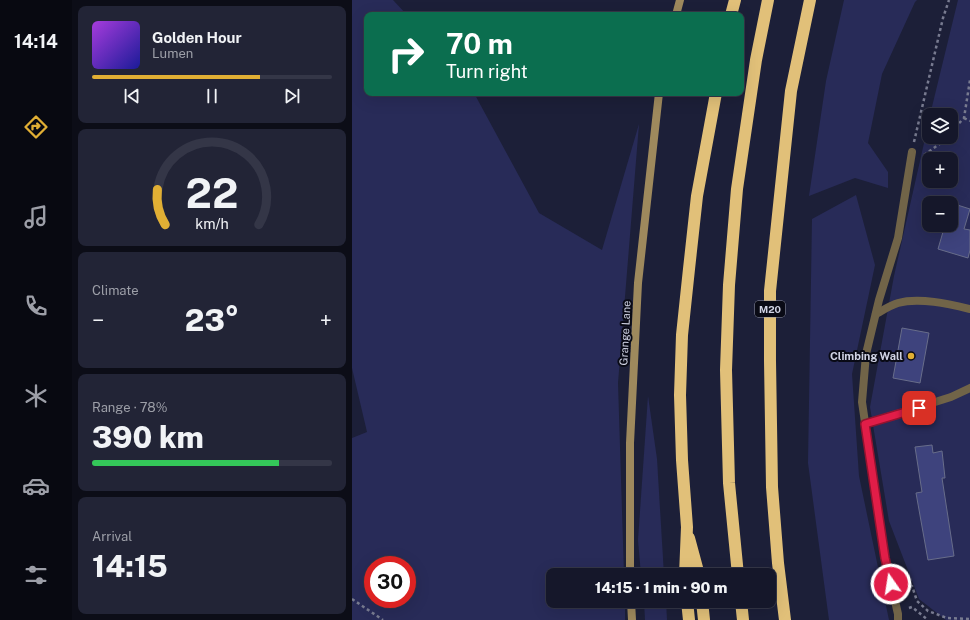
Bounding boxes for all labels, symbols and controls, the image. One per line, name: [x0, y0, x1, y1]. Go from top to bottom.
text: 70 m: [446, 27, 513, 60]
icon: right: [380, 28, 432, 80]
text: Golden Hour: [152, 29, 242, 46]
text: 14:14: [14, 31, 58, 52]
text: Lumen: [152, 46, 193, 61]
text: Turn right: [446, 61, 528, 82]
icon: previous: [121, 85, 143, 107]
icon: pause: [201, 85, 223, 107]
icon: next: [281, 85, 303, 107]
map controls: [922, 108, 958, 232]
button: layers: [922, 108, 958, 144]
icon: directions: [22, 113, 50, 141]
button: +: [922, 152, 958, 188]
text: 22: [186, 168, 238, 217]
button: −: [922, 196, 958, 232]
icon: music: [22, 203, 50, 231]
text: km/h: [195, 215, 229, 232]
text: Climate: [92, 283, 139, 298]
icon: phone: [22, 292, 50, 320]
street label: Grange Lane: [617, 300, 633, 366]
road number: M20: [755, 301, 785, 317]
text: 23°: [185, 302, 239, 338]
text: −: [92, 307, 104, 333]
text: +: [320, 307, 332, 333]
place label: Climbing Wall: [830, 350, 903, 362]
marker: Climbing Wall: [906, 351, 916, 361]
icon: climate: [22, 382, 50, 410]
pin: [902, 391, 936, 425]
icon: arrive: [908, 397, 930, 419]
text: Range · 78%: [92, 400, 167, 415]
text: 390 km: [92, 419, 204, 455]
icon: car: [22, 472, 50, 500]
text: Arrival: [92, 529, 132, 544]
text: 14:15: [92, 548, 168, 584]
speed limit sign: 30: [364, 556, 416, 608]
icon: filters: [22, 561, 50, 589]
position arrow: [870, 563, 912, 605]
text: 14:15 · 1 min · 90 m: [595, 579, 727, 596]

